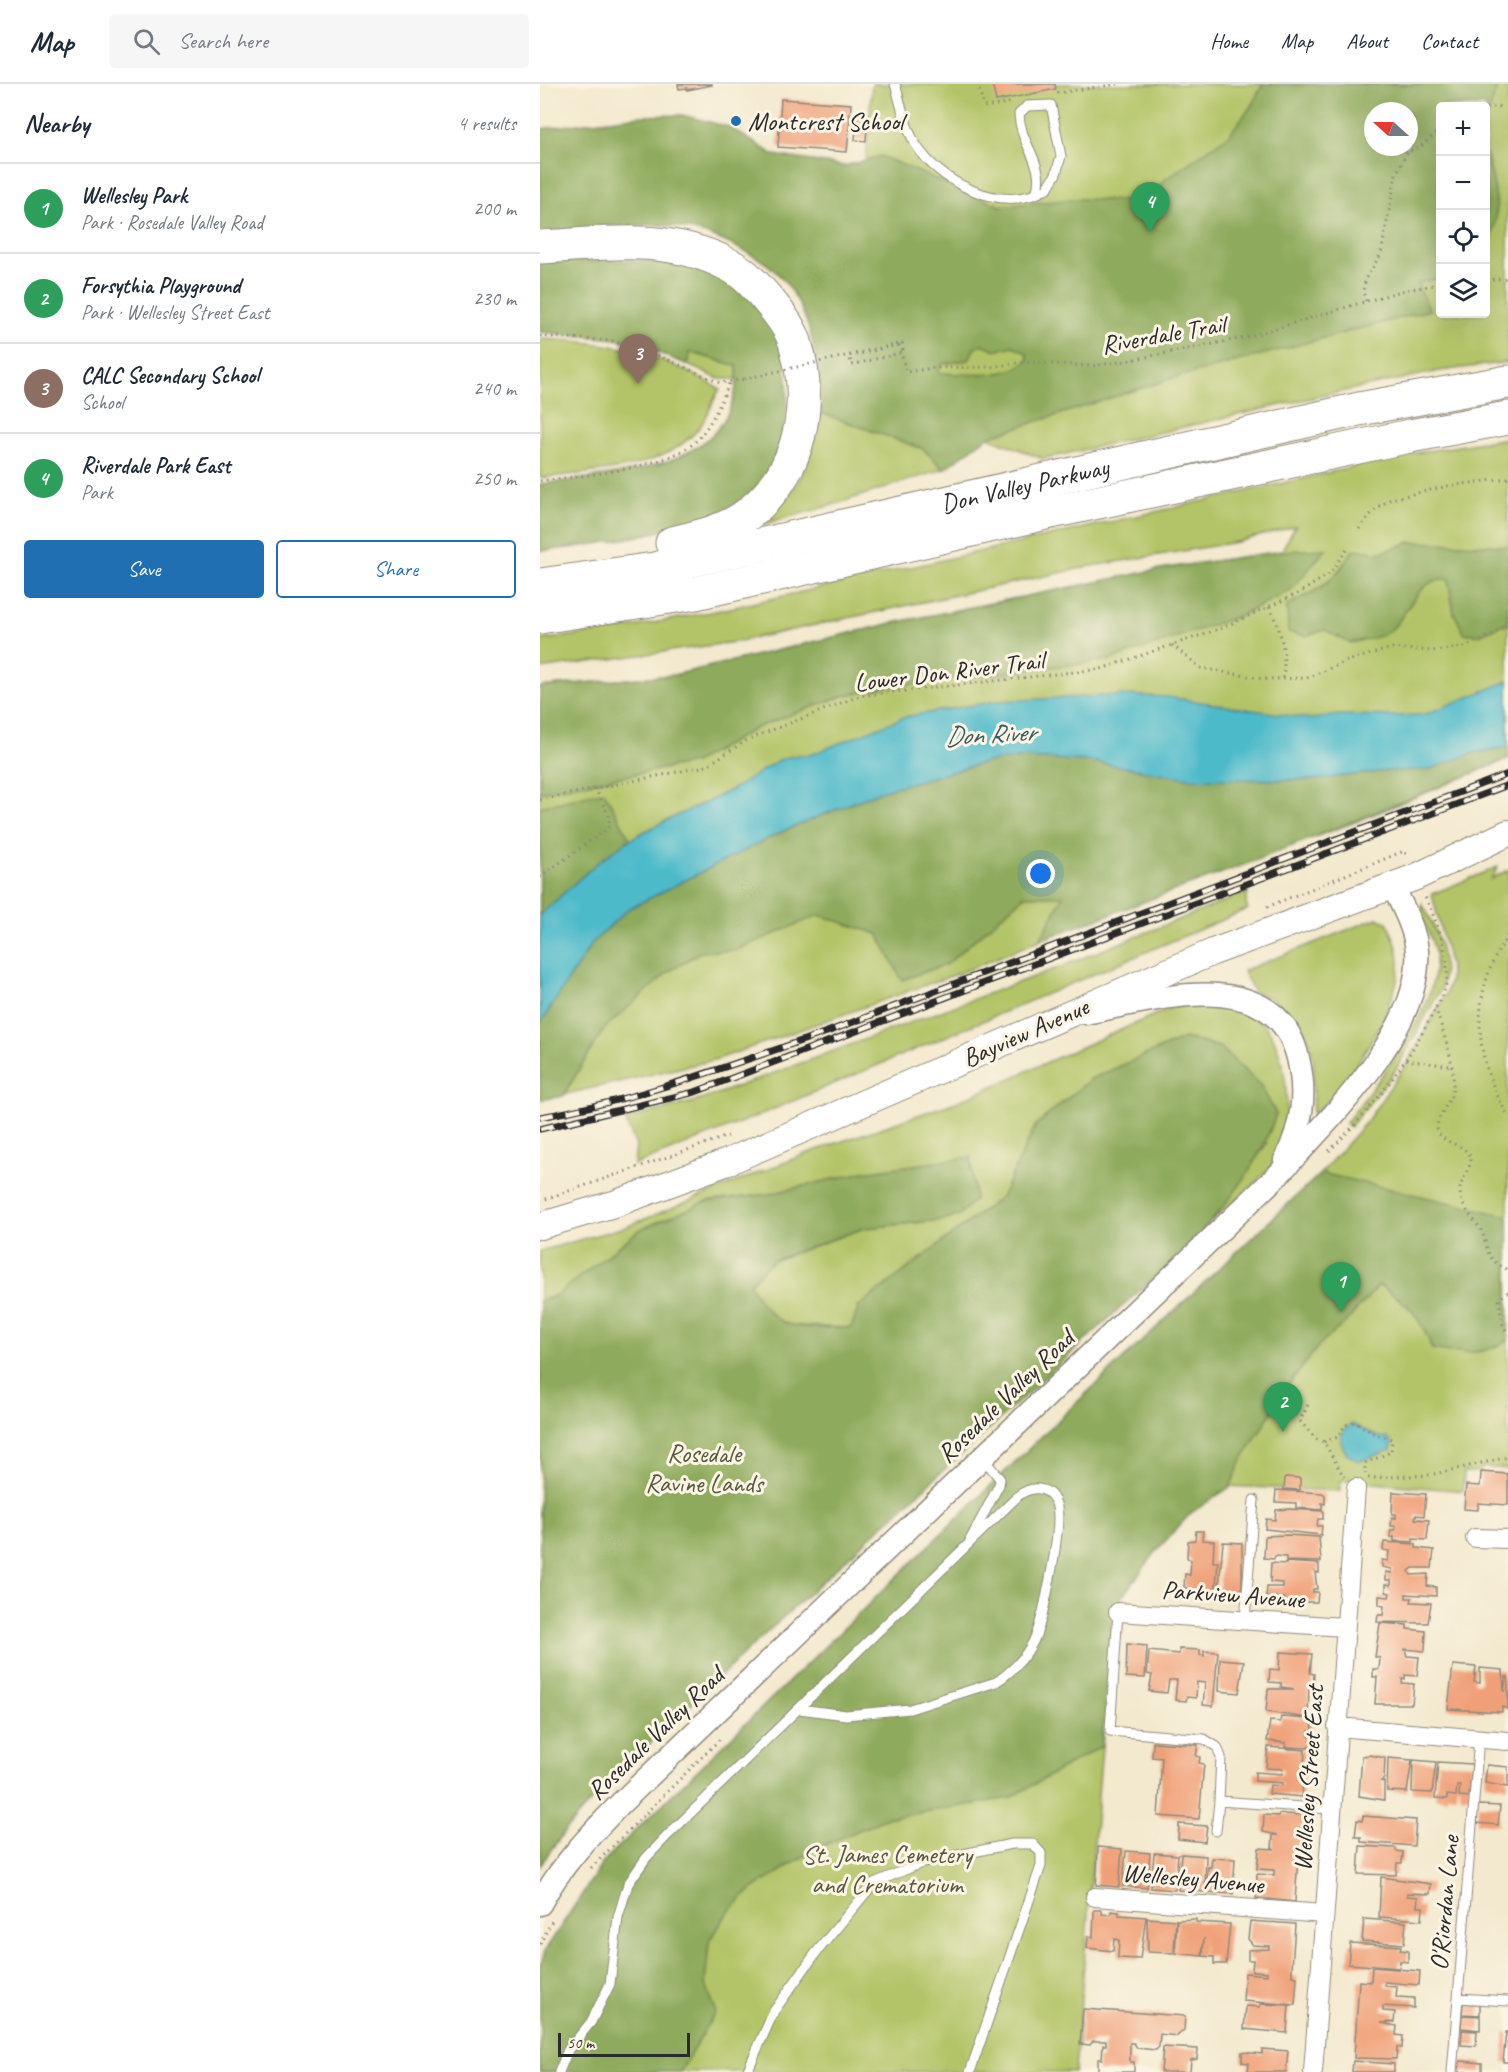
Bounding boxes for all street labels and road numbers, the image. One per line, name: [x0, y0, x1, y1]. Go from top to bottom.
street label: Riverdale Trail: [1099, 307, 1232, 362]
street label: Don Valley Parkway: [937, 450, 1114, 520]
street label: Lower Don River Trail: [853, 643, 1050, 699]
street label: Bayview Avenue: [957, 989, 1095, 1075]
street label: Rosedale Valley Road: [930, 1320, 1084, 1470]
street label: Parkview Avenue: [1161, 1573, 1307, 1616]
street label: Rosedale Valley Road: [580, 1657, 734, 1807]
street label: Wellesley Street East: [1286, 1682, 1332, 1872]
street label: O'Riordan Lane: [1422, 1833, 1467, 1972]
street label: Wellesley Avenue: [1121, 1856, 1266, 1901]

